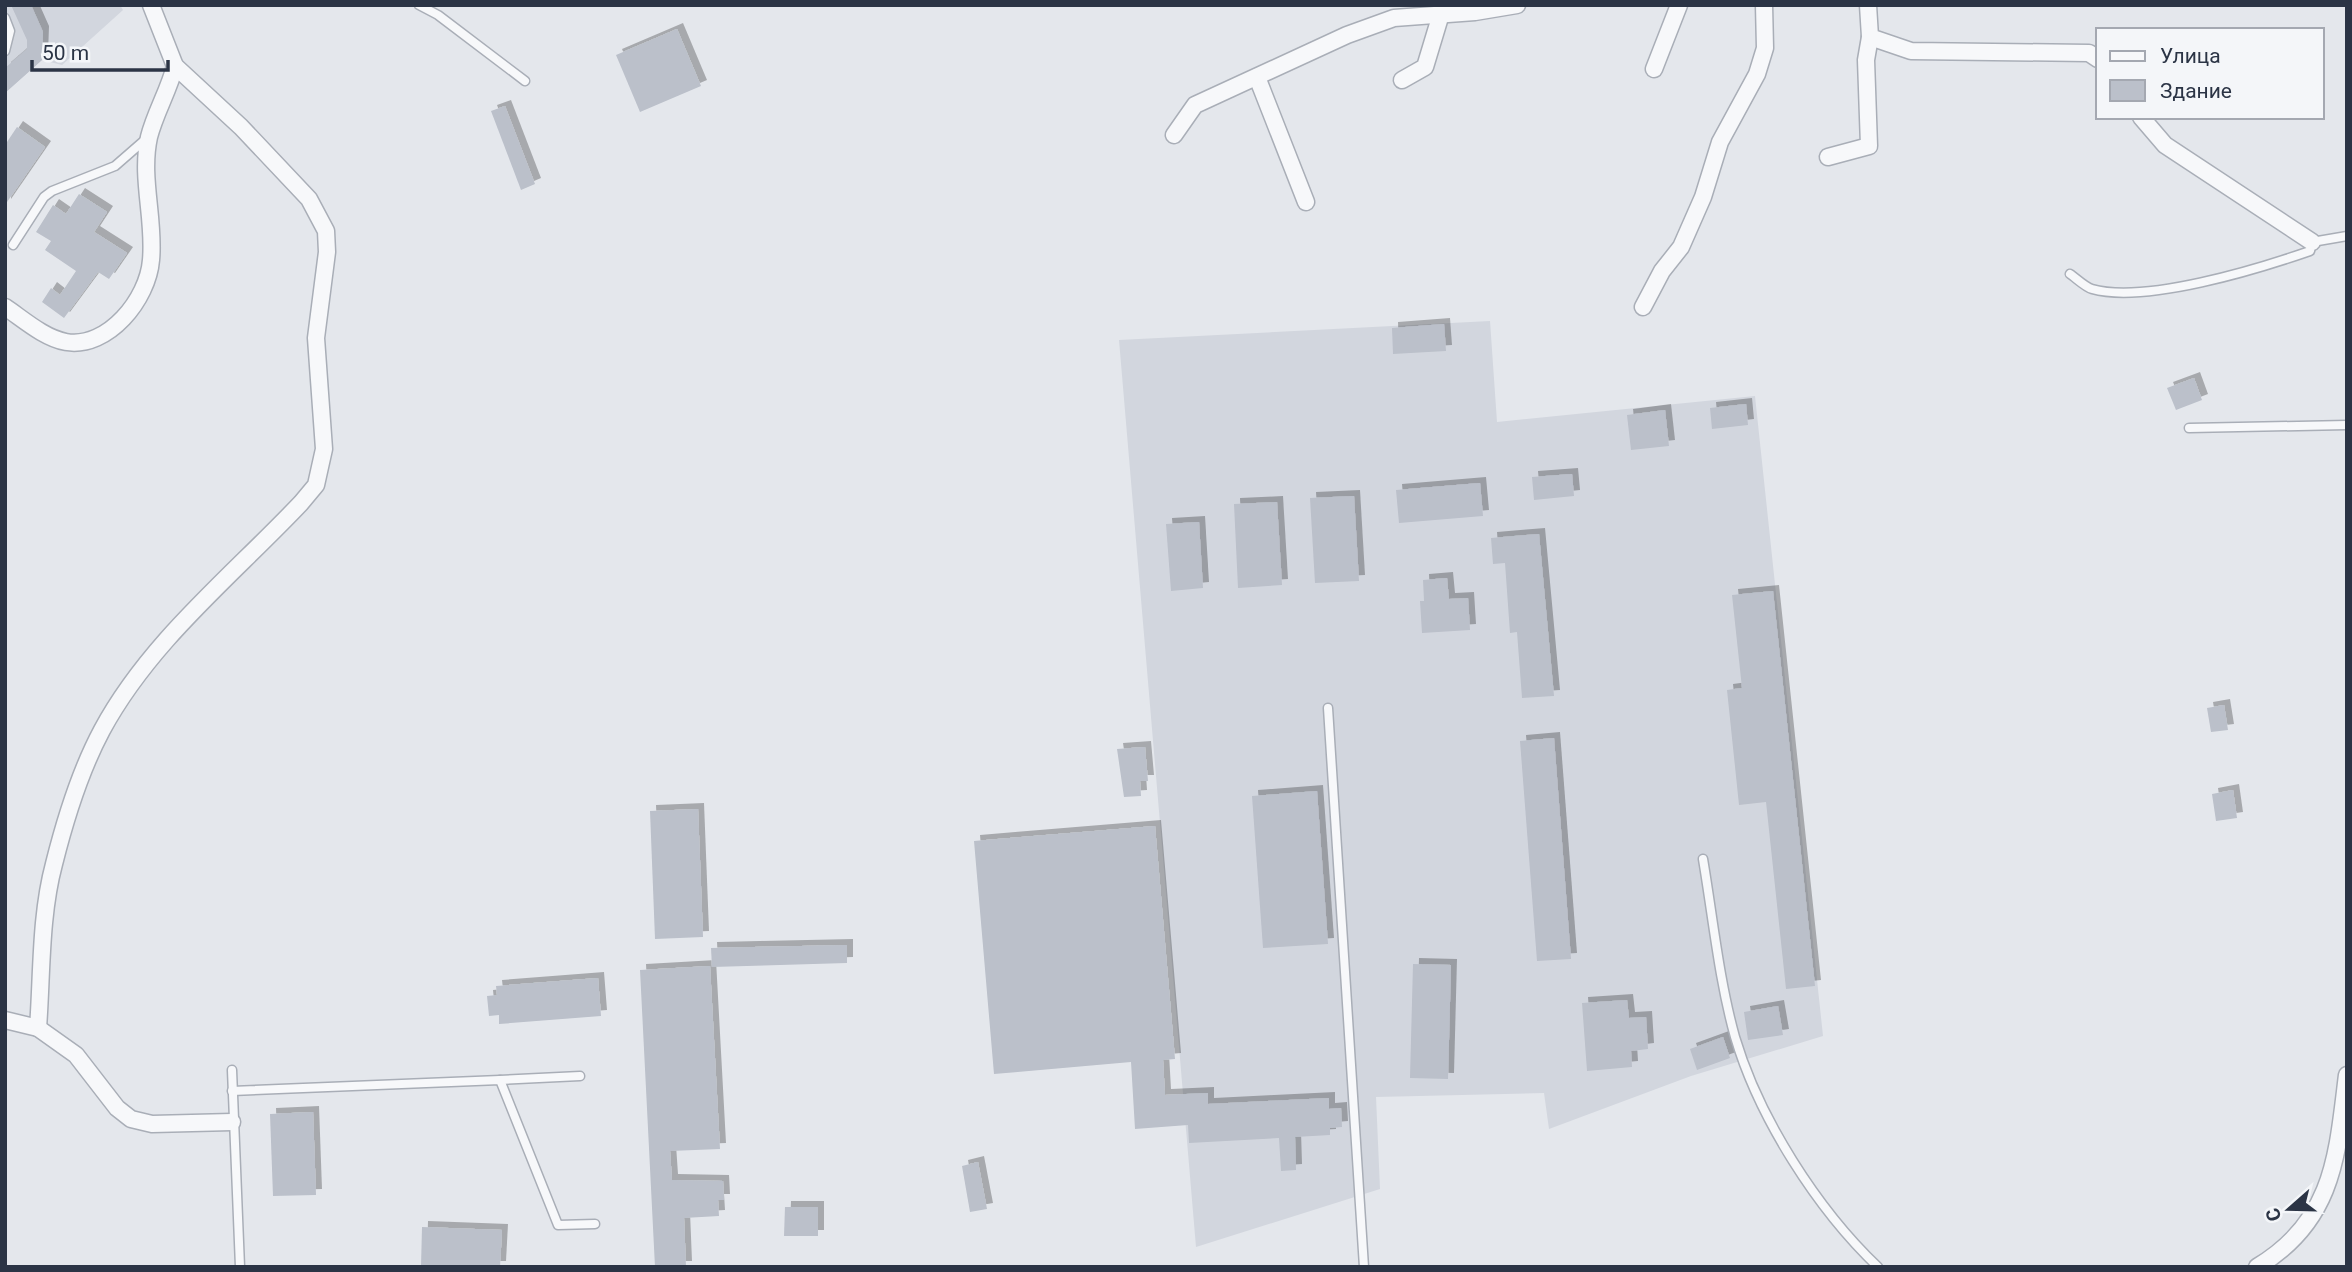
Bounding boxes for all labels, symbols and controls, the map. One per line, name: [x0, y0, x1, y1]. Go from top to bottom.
scale bar: [32, 28, 168, 72]
legend: [2096, 28, 2324, 119]
text: 50 m: [42, 41, 89, 65]
text: Улица: [2160, 44, 2221, 68]
text: Здание: [2160, 79, 2232, 103]
north arrow: [2254, 1174, 2324, 1244]
text: С: [2261, 1205, 2286, 1224]

